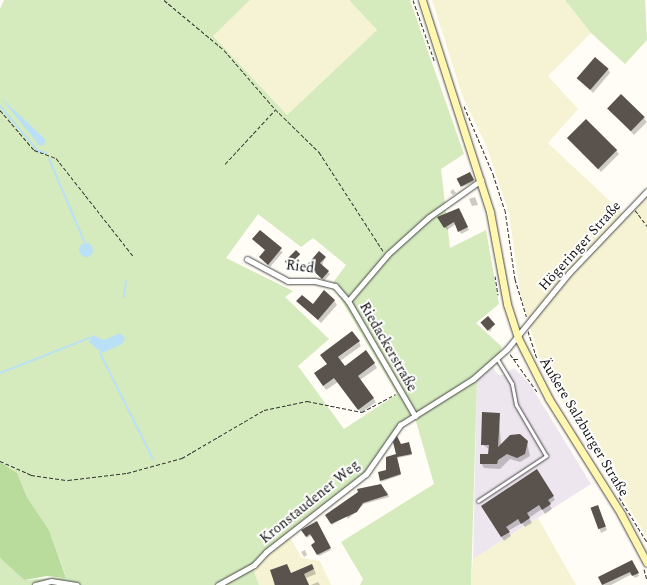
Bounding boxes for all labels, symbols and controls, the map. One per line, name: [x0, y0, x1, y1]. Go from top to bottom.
street label: Högeringer Straße: [535, 198, 625, 294]
street label: Ried: [285, 257, 315, 277]
street label: Riedackerstraße: [356, 299, 420, 395]
street label: Äußere Salzburger Straße: [536, 354, 632, 500]
street label: Kronstaudener Weg: [257, 457, 363, 547]

